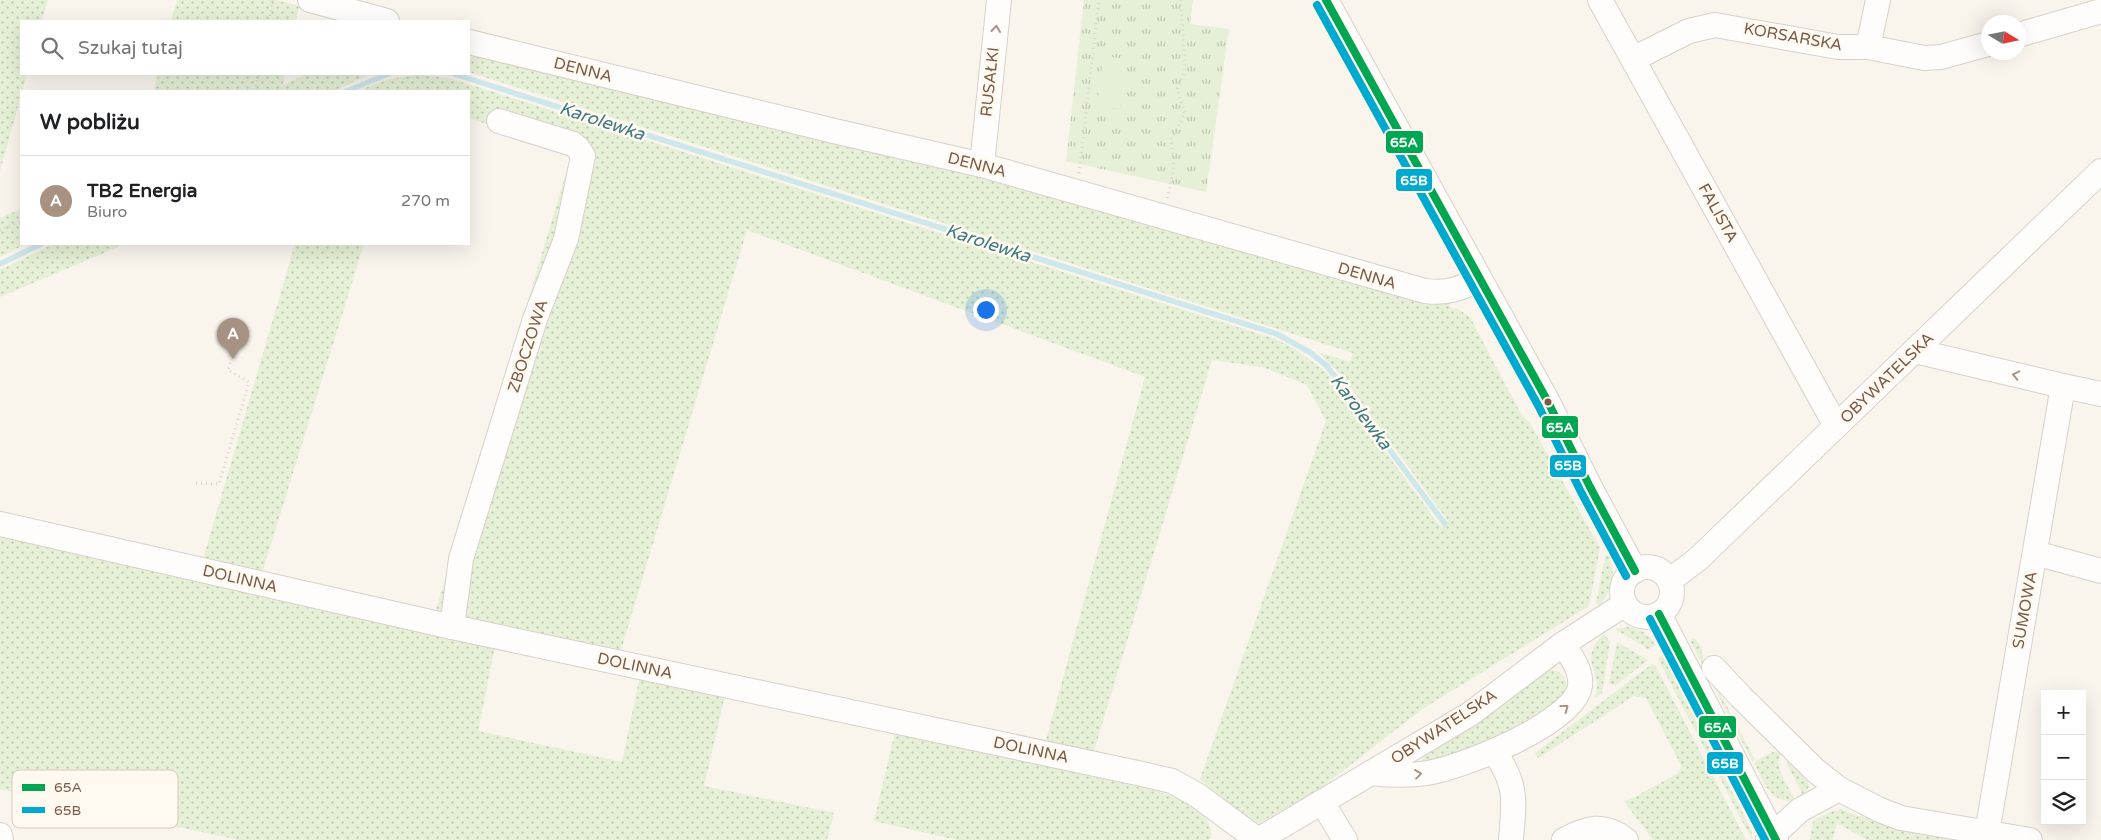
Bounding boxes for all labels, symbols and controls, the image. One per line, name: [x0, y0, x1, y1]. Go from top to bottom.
north arrow: [1981, 15, 2026, 60]
street label: KORSARSKA: [1742, 18, 1844, 56]
search box: [20, 20, 470, 75]
one-way arrow: [990, 25, 1001, 33]
icon: search: [38, 34, 66, 62]
text: Szukaj tutaj: [78, 37, 183, 59]
street label: RUSAŁKI: [976, 46, 1004, 118]
street label: DENNA: [552, 53, 615, 87]
water label: Karolewka: [557, 97, 648, 145]
text: W pobliżu: [40, 110, 140, 135]
line badge: 65A: [1385, 130, 1424, 154]
text: 65A: [1390, 134, 1419, 151]
street label: DENNA: [946, 148, 1009, 182]
line badge: 65B: [1395, 168, 1433, 192]
text: 65B: [1400, 172, 1428, 189]
text: TB2 Energia: [87, 180, 197, 202]
street label: FALISTA: [1694, 180, 1742, 246]
text: A: [50, 191, 62, 211]
text: 270 m: [401, 191, 450, 211]
text: Biuro: [87, 202, 127, 222]
water label: Karolewka: [943, 219, 1034, 267]
street label: DENNA: [1335, 258, 1399, 294]
street label: ZBOCZOWA: [504, 297, 552, 395]
your location: [973, 297, 999, 323]
pin: A: [217, 318, 249, 359]
street label: OBYWATELSKA: [1836, 328, 1938, 428]
water label: Karolewka: [1326, 370, 1397, 455]
one-way arrow: [2011, 370, 2020, 381]
unlabelled marker: [1543, 397, 1553, 407]
line badge: 65A: [1541, 415, 1579, 439]
text: 65A: [1546, 419, 1575, 436]
line badge: 65B: [1549, 454, 1587, 478]
text: 65B: [1554, 457, 1582, 474]
street label: DOLINNA: [201, 561, 280, 597]
street label: SUMOWA: [2008, 570, 2042, 650]
street label: DOLINNA: [596, 648, 675, 684]
street label: OBYWATELSKA: [1387, 685, 1501, 769]
map controls: [2041, 690, 2086, 825]
button: +: [2041, 690, 2086, 735]
one-way arrow: [1559, 706, 1568, 714]
line badge: 65A: [1698, 715, 1737, 739]
text: 65A: [1704, 719, 1733, 736]
street label: DOLINNA: [992, 732, 1071, 768]
button: −: [2041, 735, 2086, 780]
line badge: 65B: [1706, 751, 1744, 775]
text: 65B: [1711, 755, 1739, 772]
legend: [12, 770, 178, 828]
one-way arrow: [1414, 770, 1423, 780]
text: 65A: [54, 779, 82, 796]
button: layers: [2041, 780, 2086, 825]
text: 65B: [54, 802, 81, 819]

